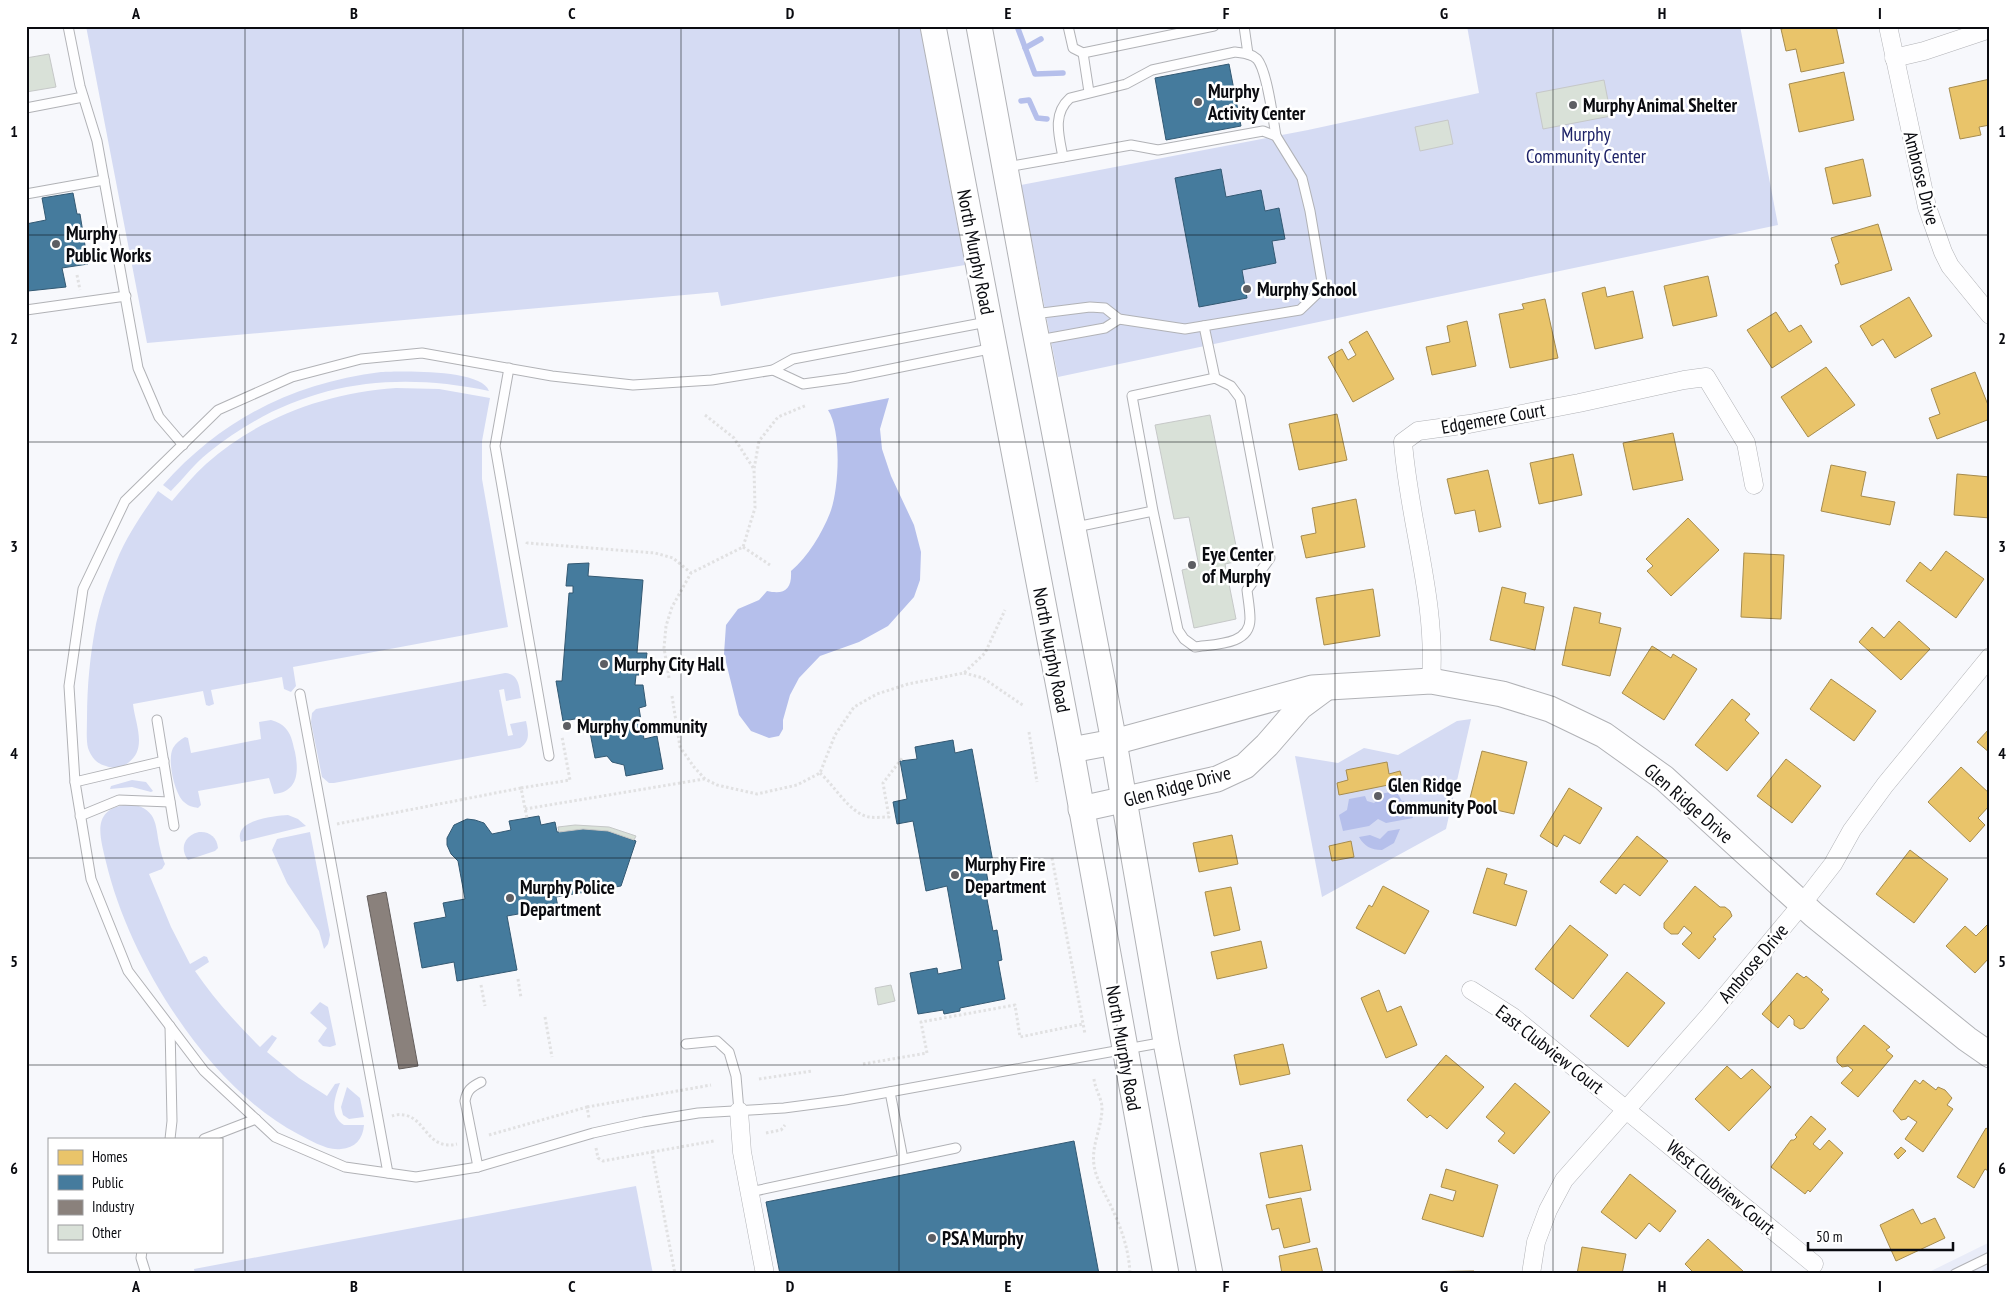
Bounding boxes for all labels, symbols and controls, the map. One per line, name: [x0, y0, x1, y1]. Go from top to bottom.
text: A: [131, 3, 141, 23]
text: B: [350, 3, 358, 23]
text: C: [568, 3, 576, 23]
text: D: [786, 3, 795, 23]
text: E: [1005, 3, 1012, 23]
text: F: [1223, 3, 1230, 23]
text: G: [1440, 3, 1448, 23]
text: H: [1658, 3, 1666, 23]
text: I: [1878, 3, 1882, 23]
place label: Murphy Activity Center: [1207, 79, 1306, 125]
place label: Murphy Animal Shelter: [1583, 93, 1738, 117]
marker: Murphy Activity Center: [1192, 96, 1204, 108]
marker: Murphy Animal Shelter: [1567, 99, 1579, 111]
text: 1: [10, 121, 18, 141]
text: 1: [1998, 121, 2006, 141]
park label: Murphy Community Center: [1526, 122, 1647, 168]
street label: Ambrose Drive: [1899, 129, 1945, 228]
street label: North Murphy Road: [952, 187, 1000, 317]
place label: Murphy Public Works: [66, 221, 152, 267]
marker: Murphy Public Works: [50, 238, 62, 250]
place label: Murphy School: [1257, 277, 1357, 301]
marker: Murphy School: [1241, 283, 1253, 295]
text: 2: [10, 328, 18, 348]
text: 2: [1998, 328, 2006, 348]
street label: Edgemere Court: [1439, 397, 1548, 439]
text: 3: [10, 536, 18, 556]
text: 3: [1998, 536, 2006, 556]
place label: Eye Center of Murphy: [1202, 542, 1274, 588]
marker: Eye Center of Murphy: [1186, 559, 1198, 571]
street label: North Murphy Road: [1028, 585, 1076, 715]
place label: Murphy City Hall: [614, 652, 725, 676]
marker: Murphy City Hall: [598, 658, 610, 670]
place label: Murphy Community: [577, 714, 708, 738]
marker: Murphy Community: [561, 720, 573, 732]
text: 4: [10, 743, 18, 763]
text: 4: [1998, 743, 2006, 763]
street label: Glen Ridge Drive: [1640, 758, 1739, 848]
street label: Glen Ridge Drive: [1121, 760, 1233, 812]
place label: Glen Ridge Community Pool: [1388, 773, 1498, 819]
marker: Glen Ridge Community Pool: [1372, 790, 1384, 802]
place label: Murphy Fire Department: [965, 852, 1046, 898]
marker: Murphy Fire Department: [949, 869, 961, 881]
place label: Murphy Police Department: [520, 875, 615, 921]
marker: Murphy Police Department: [504, 892, 516, 904]
street label: Ambrose Drive: [1713, 918, 1793, 1007]
text: 5: [10, 951, 18, 971]
text: 5: [1998, 951, 2006, 971]
street label: North Murphy Road: [1101, 983, 1147, 1113]
street label: East Clubview Court: [1491, 999, 1609, 1099]
street label: West Clubview Court: [1662, 1135, 1781, 1240]
legend: [48, 1138, 222, 1252]
text: Homes: [92, 1147, 128, 1166]
text: 6: [10, 1158, 18, 1178]
text: 6: [1998, 1158, 2006, 1178]
text: Public: [92, 1173, 124, 1192]
text: Industry: [92, 1197, 134, 1216]
scale bar: [1808, 1220, 1954, 1252]
text: Other: [92, 1223, 122, 1242]
place label: PSA Murphy: [942, 1226, 1024, 1250]
text: 50 m: [1816, 1227, 1842, 1246]
marker: PSA Murphy: [926, 1232, 938, 1244]
text: A: [131, 1276, 141, 1296]
text: B: [350, 1276, 358, 1296]
text: C: [568, 1276, 576, 1296]
text: D: [786, 1276, 795, 1296]
text: E: [1005, 1276, 1012, 1296]
text: F: [1223, 1276, 1230, 1296]
text: G: [1440, 1276, 1448, 1296]
text: H: [1658, 1276, 1666, 1296]
text: I: [1878, 1276, 1882, 1296]

